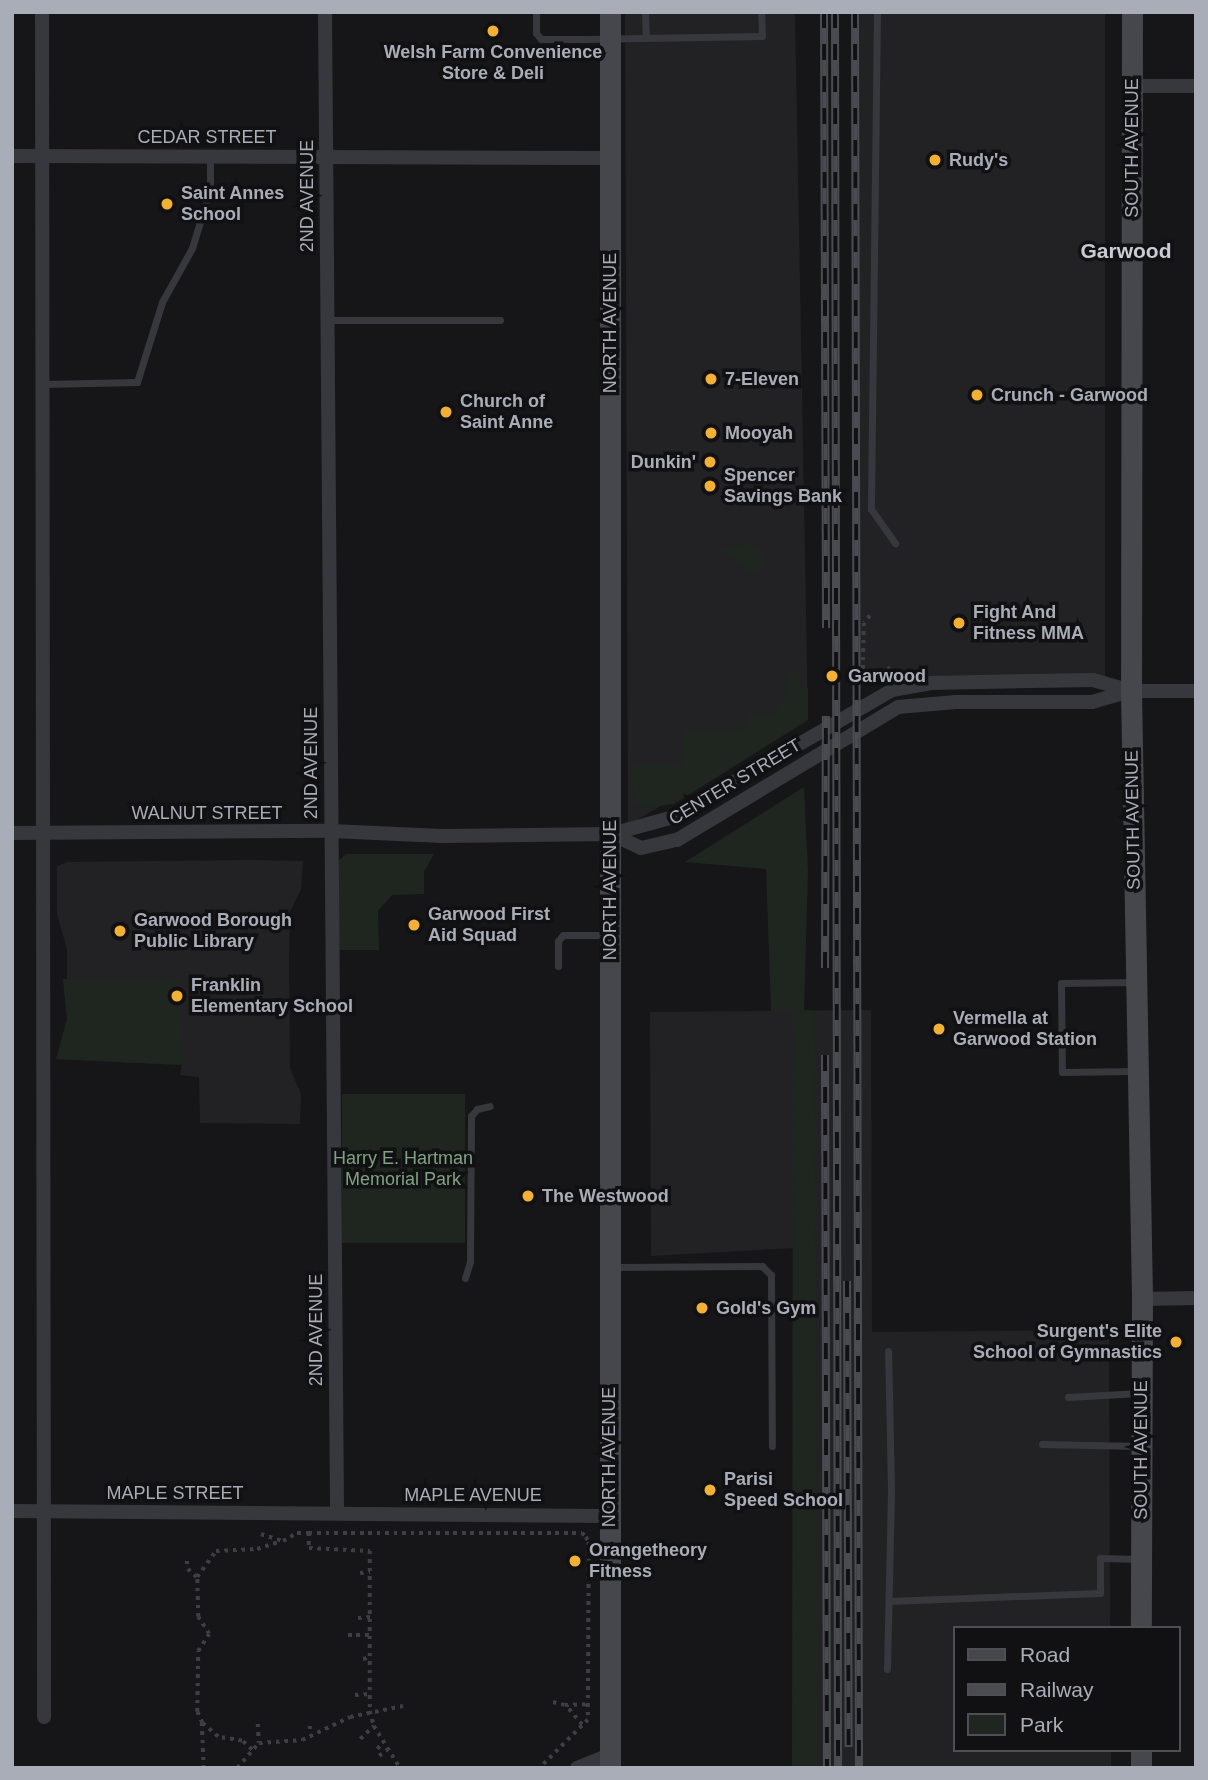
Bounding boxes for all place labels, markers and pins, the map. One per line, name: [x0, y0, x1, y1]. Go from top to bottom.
marker: Welsh Farm Convenience Store & Deli: [485, 23, 501, 39]
place label: Welsh Farm Convenience Store & Deli: [384, 42, 602, 84]
place label: Rudy's: [949, 149, 1008, 171]
marker: Rudy's: [927, 152, 943, 168]
place label: Saint Annes School: [181, 183, 285, 226]
marker: Saint Annes School: [159, 196, 175, 212]
place label: 7-Eleven: [725, 368, 799, 390]
marker: 7-Eleven: [703, 371, 719, 387]
place label: Crunch - Garwood: [991, 384, 1148, 406]
marker: Crunch - Garwood: [969, 387, 985, 403]
place label: Church of Saint Anne: [460, 391, 554, 434]
marker: Church of Saint Anne: [438, 404, 454, 420]
place label: Mooyah: [725, 422, 793, 444]
marker: Mooyah: [703, 425, 719, 441]
place label: Dunkin': [631, 451, 696, 473]
marker: Dunkin': [702, 454, 718, 470]
place label: Spencer Savings Bank: [724, 465, 842, 508]
marker: Spencer Savings Bank: [702, 478, 718, 494]
place label: Fight And Fitness MMA: [973, 602, 1084, 644]
marker: Fight And Fitness MMA: [951, 615, 967, 631]
place label: Garwood: [848, 665, 926, 687]
marker: Garwood: [822, 666, 842, 686]
place label: Garwood First Aid Squad: [428, 904, 550, 946]
place label: Garwood Borough Public Library: [134, 910, 292, 953]
marker: Garwood First Aid Squad: [406, 917, 422, 933]
marker: Garwood Borough Public Library: [112, 923, 128, 939]
place label: Franklin Elementary School: [191, 975, 353, 1018]
marker: Franklin Elementary School: [169, 988, 185, 1004]
place label: Vermella at Garwood Station: [953, 1008, 1097, 1050]
marker: Vermella at Garwood Station: [931, 1021, 947, 1037]
place label: The Westwood: [542, 1185, 669, 1207]
marker: The Westwood: [520, 1188, 536, 1204]
place label: Gold's Gym: [716, 1297, 816, 1319]
marker: Gold's Gym: [694, 1300, 710, 1316]
place label: Surgent's Elite School of Gymnastics: [973, 1321, 1162, 1364]
marker: Surgent's Elite School of Gymnastics: [1168, 1334, 1184, 1350]
place label: Parisi Speed School: [724, 1469, 843, 1512]
marker: Parisi Speed School: [702, 1482, 718, 1498]
place label: Orangetheory Fitness: [589, 1540, 707, 1582]
marker: Orangetheory Fitness: [567, 1553, 583, 1569]

